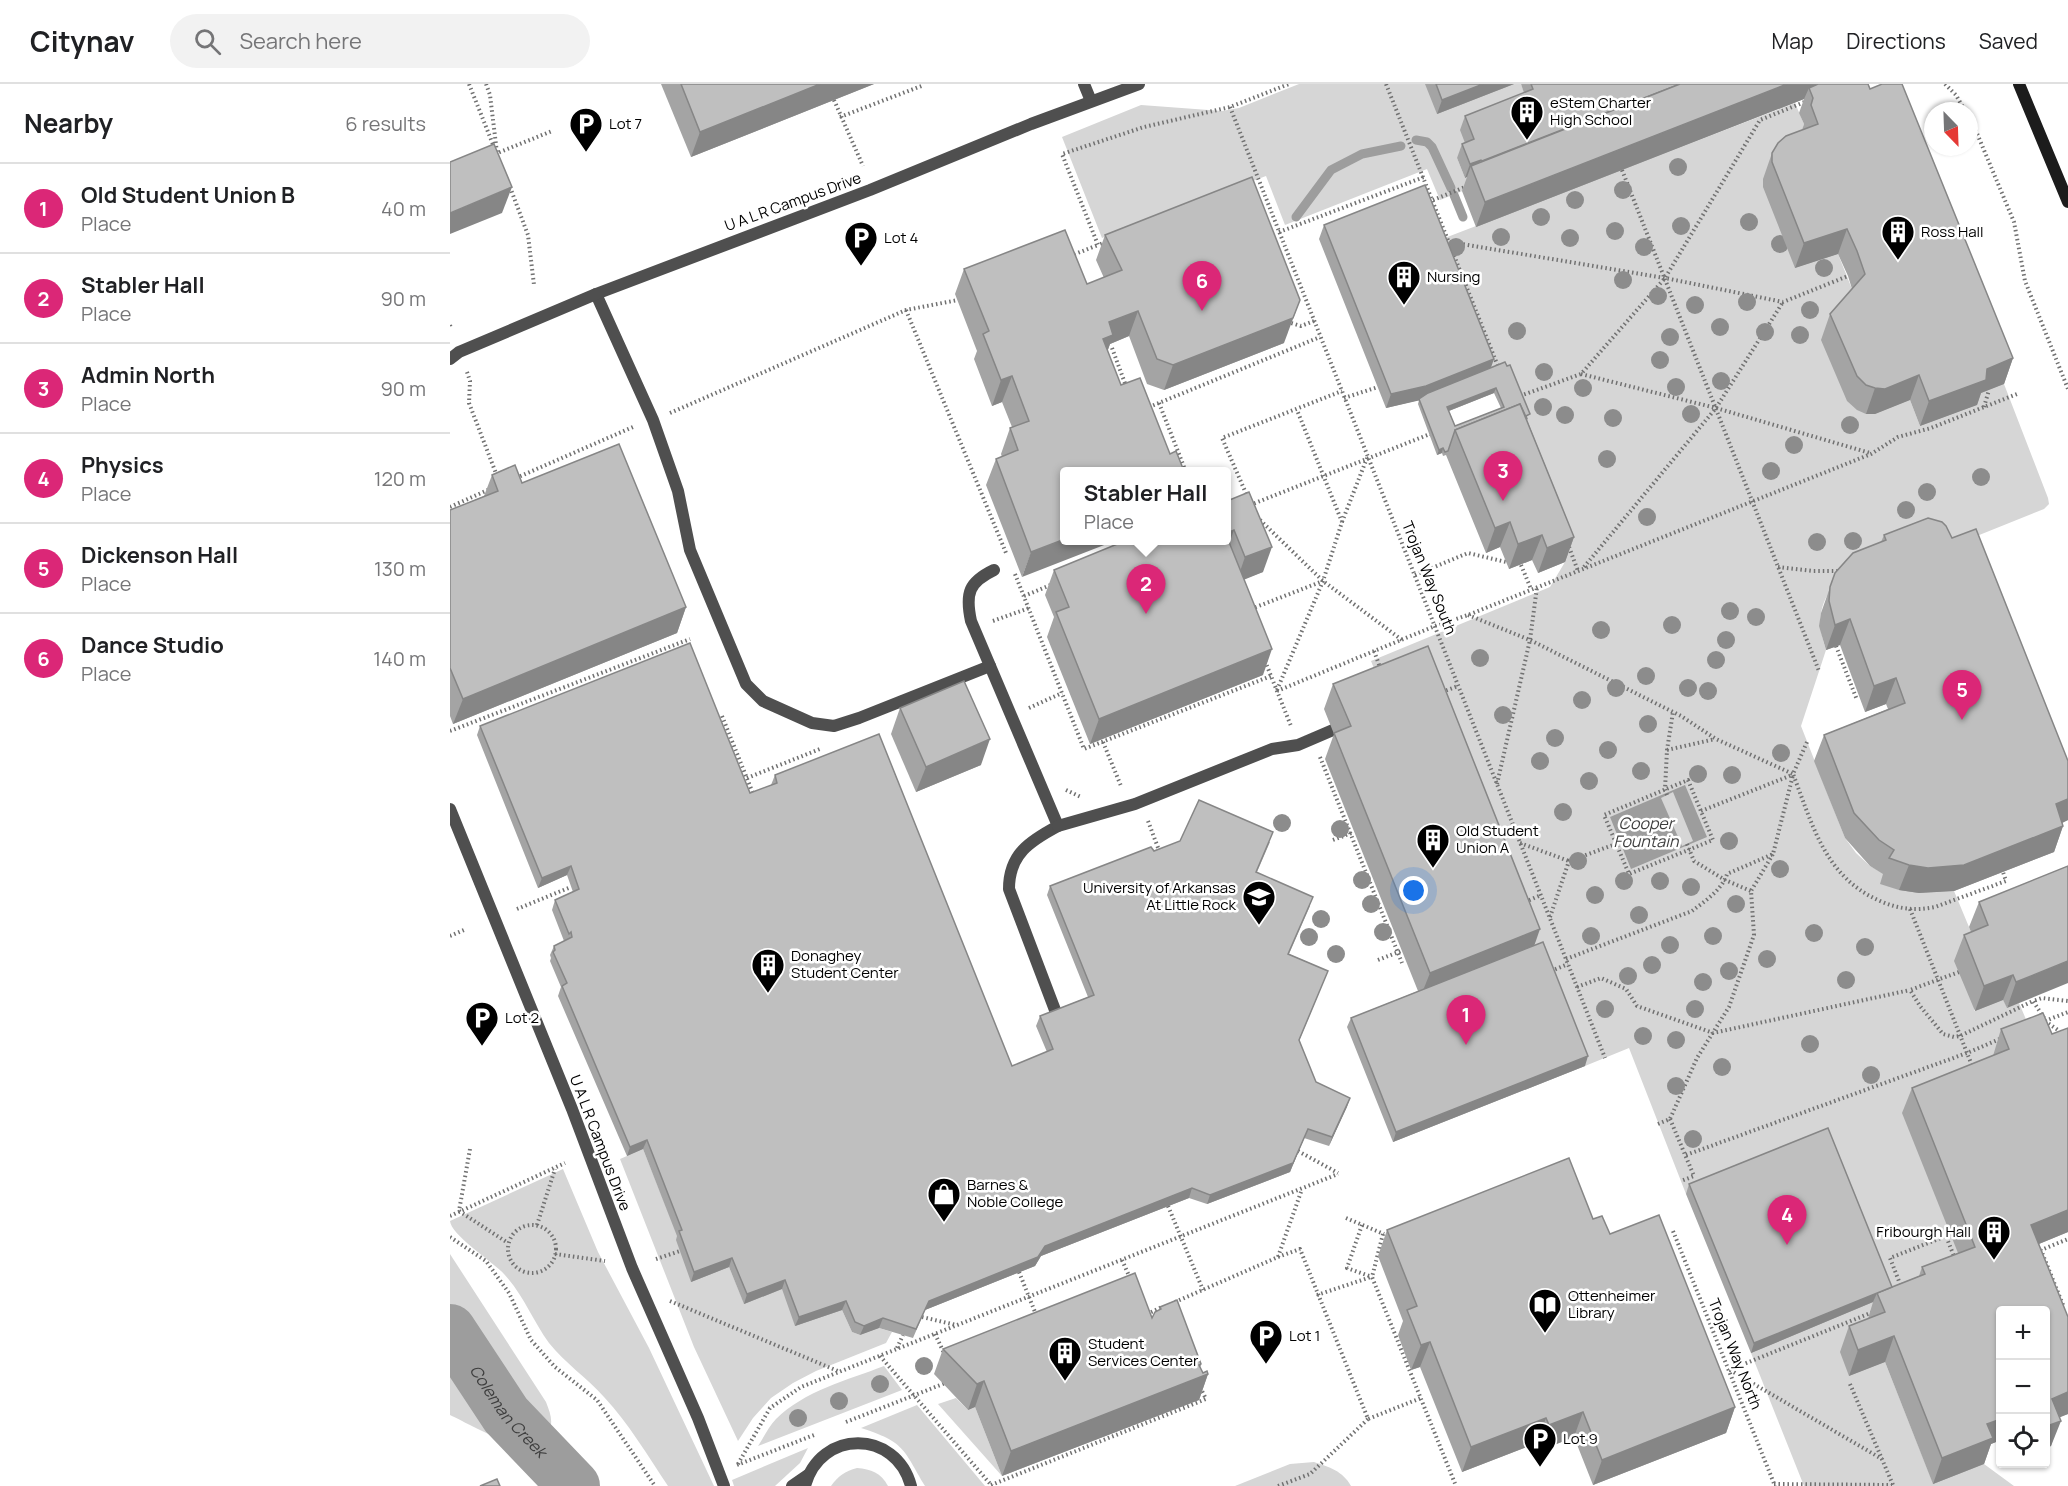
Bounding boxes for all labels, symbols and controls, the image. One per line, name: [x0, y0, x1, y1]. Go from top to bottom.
search box: [170, 14, 590, 68]
text: Citynav: [30, 22, 134, 60]
icon: search: [191, 25, 224, 58]
text: Search here: [239, 26, 362, 56]
text: Map: [1772, 27, 1813, 55]
text: Directions: [1846, 27, 1946, 55]
text: Saved: [1979, 27, 2038, 55]
place label: eStem Charter High School: [1550, 92, 1652, 130]
building icon: eStem Charter High School: [1509, 94, 1545, 141]
north arrow: [1924, 102, 1978, 156]
text: Nearby: [24, 105, 113, 141]
parking icon: Lot 7: [568, 106, 604, 153]
text: 6 results: [345, 110, 426, 137]
place label: Lot 7: [609, 113, 642, 134]
street label: U A L R Campus Drive: [722, 167, 864, 236]
text: Old Student Union B: [81, 180, 295, 210]
text: 1: [39, 195, 48, 222]
text: 40 m: [381, 195, 426, 222]
text: Place: [81, 210, 131, 237]
building icon: Ross Hall: [1880, 214, 1916, 261]
parking icon: Lot 4: [843, 220, 879, 267]
place label: Ross Hall: [1921, 221, 1984, 242]
place label: Lot 4: [884, 227, 919, 248]
building icon: Nursing: [1386, 259, 1422, 306]
pin: 6: [1182, 262, 1221, 311]
place label: Nursing: [1427, 266, 1480, 287]
text: Stabler Hall: [81, 270, 205, 300]
text: 2: [38, 285, 49, 312]
text: 90 m: [380, 285, 426, 312]
text: Place: [81, 300, 131, 327]
text: Admin North: [81, 360, 215, 390]
text: 3: [38, 375, 49, 402]
text: 90 m: [380, 375, 426, 402]
text: Place: [81, 390, 131, 417]
text: Physics: [81, 450, 164, 480]
pin: 3: [1484, 452, 1522, 501]
text: 4: [37, 465, 50, 492]
text: 120 m: [374, 465, 426, 492]
popup: [1060, 467, 1231, 545]
text: Stabler Hall: [1084, 478, 1207, 508]
text: Place: [81, 480, 131, 507]
text: Place: [1084, 508, 1134, 535]
street label: Trojan Way South: [1397, 518, 1462, 638]
text: Dickenson Hall: [81, 540, 238, 570]
text: 5: [38, 555, 49, 582]
text: 130 m: [374, 555, 426, 582]
pin: 2: [1126, 564, 1166, 614]
text: Place: [81, 570, 131, 597]
text: Dance Studio: [81, 630, 224, 660]
text: 6: [37, 645, 50, 672]
text: 140 m: [373, 645, 426, 672]
text: Place: [81, 660, 131, 687]
pin: 5: [1942, 670, 1982, 720]
water label: Cooper Fountain: [1614, 812, 1679, 852]
place label: Old Student Union A: [1456, 820, 1539, 858]
building icon: Old Student Union A: [1415, 822, 1451, 869]
your location: [1399, 876, 1428, 905]
place label: University of Arkansas At Little Rock: [1083, 877, 1237, 915]
school or university icon: University of Arkansas At Little Rock: [1241, 879, 1277, 926]
place label: Donaghey Student Center: [791, 945, 899, 983]
building icon: Donaghey Student Center: [750, 947, 786, 994]
pin: 1: [1446, 996, 1486, 1045]
parking icon: Lot 2: [464, 1000, 500, 1047]
place label: Lot 2: [505, 1007, 539, 1028]
street label: U A L R Campus Drive: [565, 1072, 636, 1214]
place label: Barnes & Noble College: [967, 1174, 1064, 1212]
shop icon: Barnes & Noble College: [926, 1176, 962, 1223]
pin: 4: [1768, 1196, 1806, 1245]
building icon: Fribourgh Hall: [1976, 1214, 2012, 1261]
place label: Fribourgh Hall: [1876, 1221, 1971, 1242]
place label: Ottenheimer Library: [1568, 1285, 1656, 1323]
library icon: Ottenheimer Library: [1527, 1287, 1563, 1334]
street label: Trojan Way North: [1704, 1295, 1767, 1413]
map controls: [1996, 1306, 2050, 1468]
button: +: [1996, 1306, 2050, 1360]
parking icon: Lot 1: [1248, 1318, 1284, 1365]
place label: Lot 1: [1289, 1325, 1320, 1346]
place label: Student Services Center: [1088, 1333, 1199, 1371]
building icon: Student Services Center: [1047, 1335, 1083, 1382]
water label: Coleman Creek: [465, 1360, 553, 1464]
button: −: [1996, 1360, 2050, 1414]
button: locate: [1996, 1414, 2050, 1468]
parking icon: Lot 9: [1522, 1421, 1558, 1468]
place label: Lot 9: [1563, 1428, 1598, 1449]

